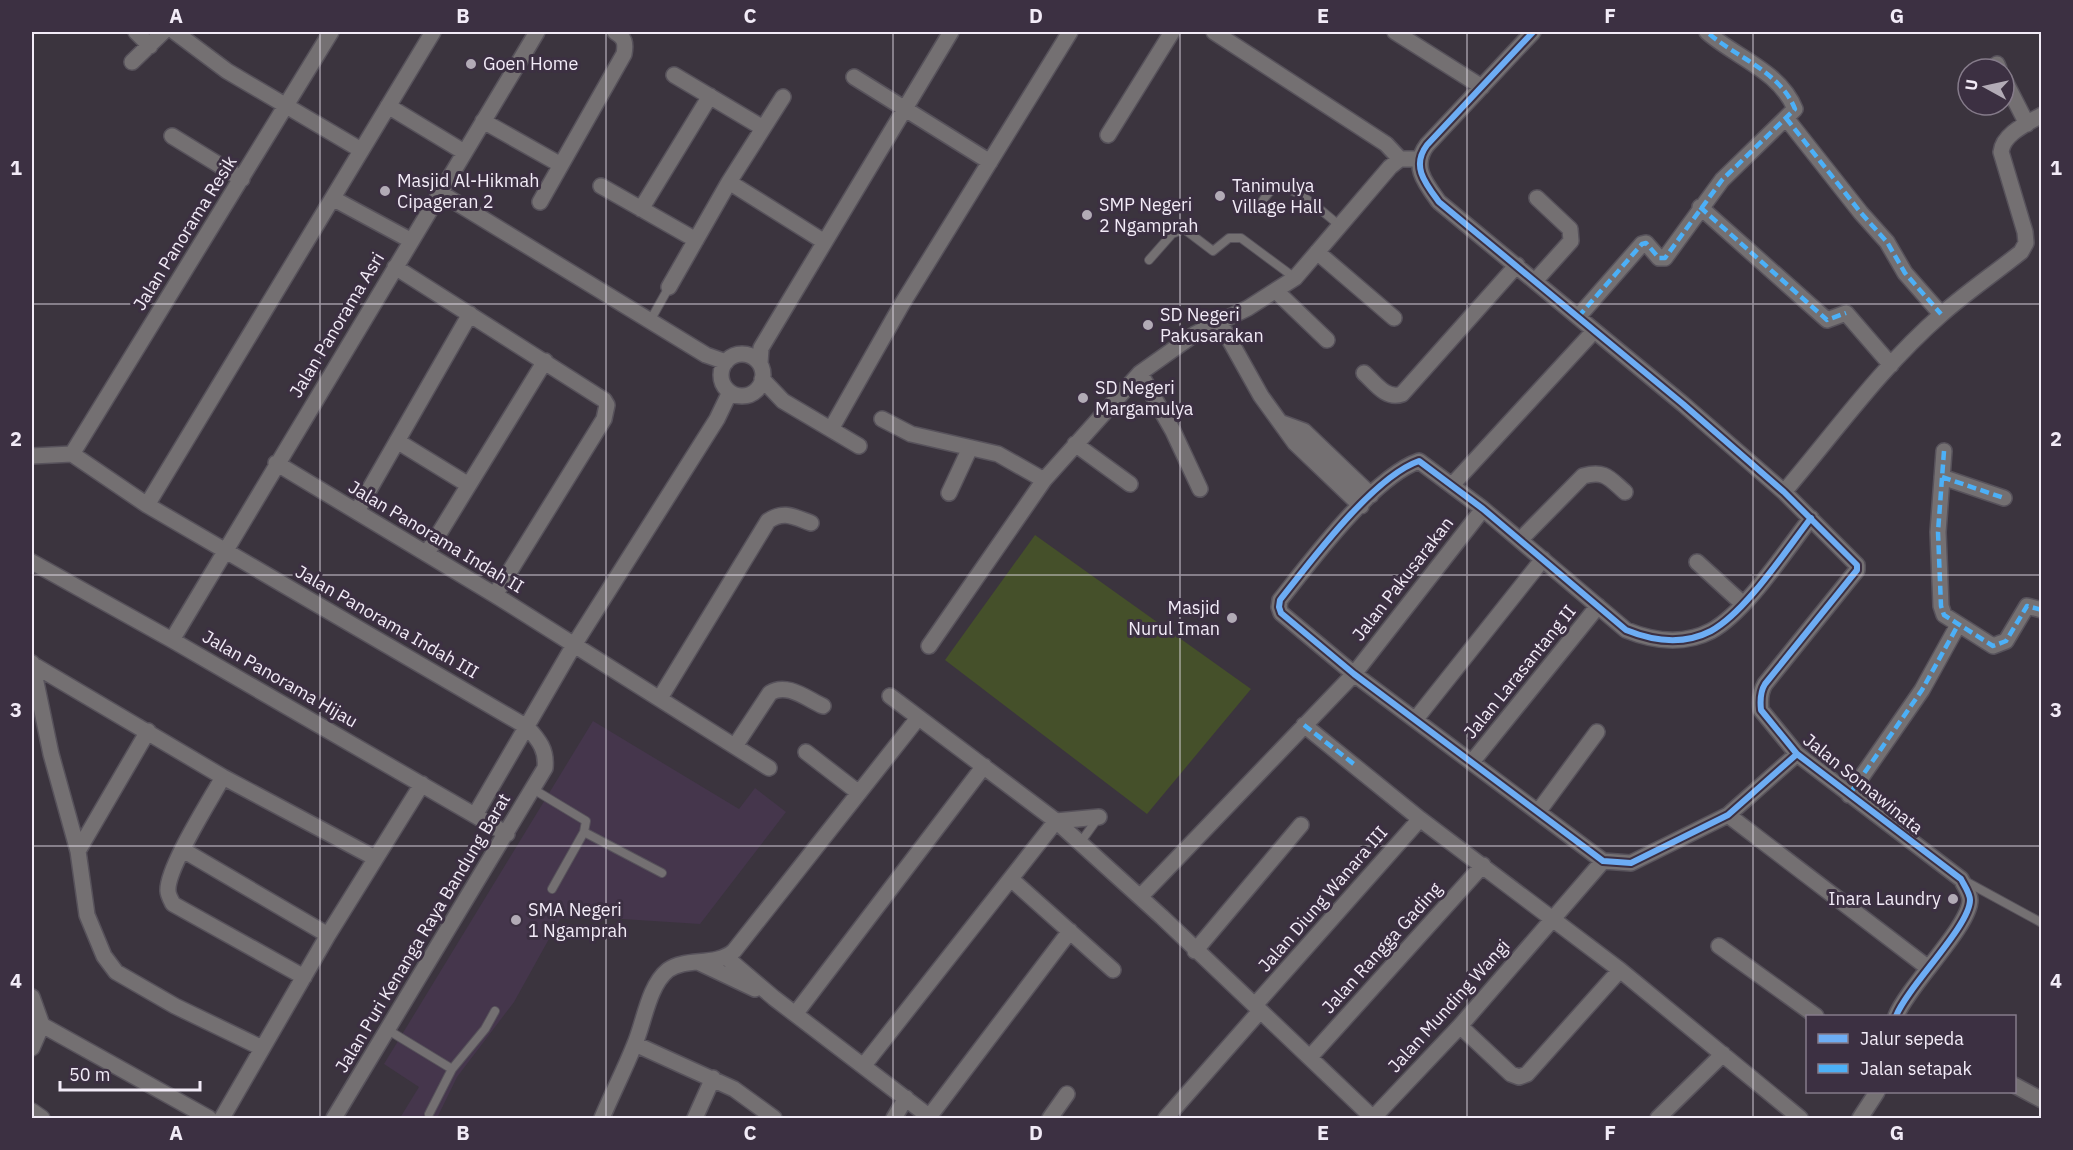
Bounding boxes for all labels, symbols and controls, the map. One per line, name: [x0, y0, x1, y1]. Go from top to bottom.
text: A: [169, 2, 183, 29]
text: B: [456, 2, 470, 29]
text: C: [743, 2, 757, 29]
text: D: [1029, 2, 1043, 29]
text: E: [1317, 2, 1329, 29]
text: F: [1604, 2, 1616, 29]
text: G: [1890, 2, 1904, 29]
place label: Goen Home: [483, 52, 578, 75]
marker: Goen Home: [464, 57, 478, 71]
north arrow: [1956, 57, 2016, 117]
text: U: [1960, 78, 1982, 92]
street label: Jalan Panorama Resik: [128, 151, 242, 314]
text: 1: [10, 154, 22, 181]
text: 1: [2050, 154, 2062, 181]
place label: Masjid Al-Hikmah Cipageran 2: [397, 169, 539, 213]
place label: Tanimulya Village Hall: [1232, 174, 1322, 218]
marker: Masjid Al-Hikmah Cipageran 2: [378, 184, 392, 198]
marker: Tanimulya Village Hall: [1213, 189, 1227, 203]
place label: SMP Negeri 2 Ngamprah: [1099, 193, 1198, 237]
marker: SMP Negeri 2 Ngamprah: [1080, 208, 1094, 222]
street label: Jalan Panorama Asri: [284, 248, 389, 402]
place label: SD Negeri Pakusarakan: [1160, 303, 1264, 347]
marker: SD Negeri Pakusarakan: [1141, 318, 1155, 332]
place label: SD Negeri Margamulya: [1095, 376, 1194, 420]
marker: SD Negeri Margamulya: [1076, 391, 1090, 405]
text: 2: [10, 425, 22, 452]
text: 2: [2050, 425, 2062, 452]
street label: Jalan Panorama Indah II: [344, 475, 528, 598]
street label: Jalan Pakusarakan: [1347, 512, 1458, 645]
street label: Jalan Panorama Indah III: [292, 560, 483, 683]
place label: Masjid Nurul Iman: [1128, 596, 1220, 640]
street label: Jalan Larasantang II: [1459, 600, 1581, 743]
marker: Masjid Nurul Iman: [1225, 611, 1239, 625]
street label: Jalan Panorama Hijau: [198, 625, 362, 732]
text: 3: [10, 696, 22, 723]
text: 3: [2050, 696, 2062, 723]
street label: Jalan Somawinata: [1799, 728, 1928, 839]
street label: Jalan Puri Kenanga Raya Bandung Barat: [330, 789, 515, 1077]
street label: Jalan Diung Wanara III: [1253, 821, 1392, 976]
street label: Jalan Rangga Gading: [1317, 877, 1447, 1018]
place label: Inara Laundry: [1828, 887, 1941, 910]
marker: Inara Laundry: [1946, 892, 1960, 906]
place label: SMA Negeri 1 Ngamprah: [528, 898, 627, 942]
marker: SMA Negeri 1 Ngamprah: [509, 913, 523, 927]
street label: Jalan Munding Wangi: [1383, 934, 1515, 1077]
text: 4: [10, 967, 22, 994]
text: 4: [2050, 967, 2062, 994]
legend: [1806, 1015, 2016, 1093]
text: Jalur sepeda: [1860, 1027, 1964, 1050]
scale bar: [60, 1054, 200, 1092]
text: Jalan setapak: [1860, 1057, 1972, 1080]
text: 50 m: [69, 1063, 111, 1086]
text: A: [169, 1119, 183, 1146]
text: B: [456, 1119, 470, 1146]
text: C: [743, 1119, 757, 1146]
text: D: [1029, 1119, 1043, 1146]
text: E: [1317, 1119, 1329, 1146]
text: F: [1604, 1119, 1616, 1146]
text: G: [1890, 1119, 1904, 1146]

